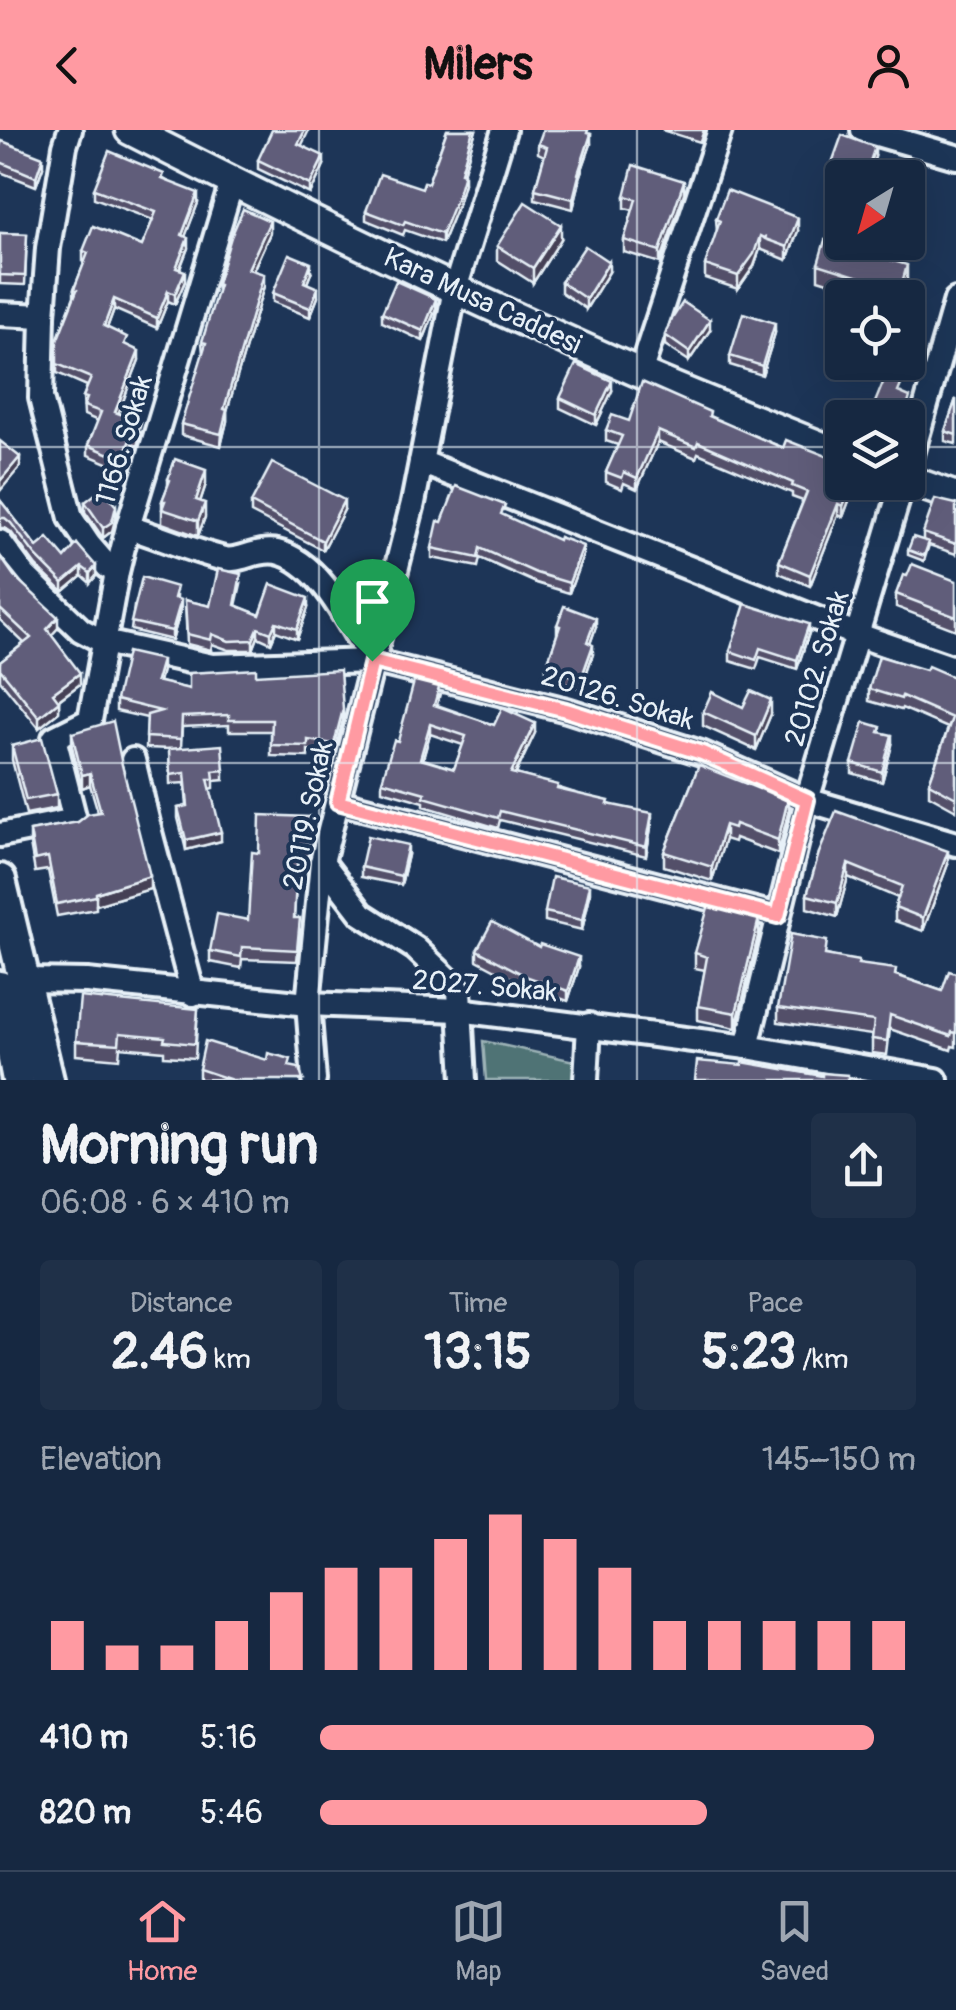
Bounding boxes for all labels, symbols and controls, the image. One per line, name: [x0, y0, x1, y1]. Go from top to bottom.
text: Milers: [423, 37, 533, 93]
icon: back: [40, 38, 95, 93]
icon: person: [861, 38, 916, 93]
north arrow: [825, 160, 925, 260]
map controls: [825, 160, 925, 500]
street label: Kara Musa Caddesi: [378, 240, 587, 362]
button: locate: [825, 280, 925, 380]
street label: 1166. Sokak: [88, 371, 161, 510]
button: layers: [825, 400, 925, 500]
pin: [330, 559, 415, 662]
icon: arrive: [345, 574, 400, 629]
street label: 20102. Sokak: [777, 586, 858, 750]
street label: 20126. Sokak: [537, 659, 698, 738]
street label: 20119. Sokak: [276, 737, 341, 893]
street label: 2027. Sokak: [411, 963, 559, 1010]
text: Morning run: [40, 1111, 318, 1180]
button: share: [811, 1113, 916, 1218]
text: 06:08 · 6 × 410 m: [40, 1183, 290, 1223]
text: Distance: [130, 1286, 232, 1321]
text: Time: [449, 1286, 507, 1321]
text: Pace: [747, 1286, 803, 1321]
text: 2.46: [111, 1321, 208, 1384]
text: 13:15: [424, 1321, 532, 1384]
text: 5:23: [701, 1321, 796, 1384]
text: km: [208, 1342, 251, 1377]
text: /km: [796, 1342, 849, 1377]
text: Elevation: [40, 1440, 162, 1480]
text: 145–150 m: [762, 1440, 916, 1480]
text: 410 m: [40, 1718, 128, 1758]
text: 5:16: [200, 1718, 257, 1758]
text: 820 m: [40, 1793, 131, 1833]
text: 5:46: [200, 1793, 263, 1833]
tab: Home: [127, 1894, 197, 1989]
tab: Map: [451, 1894, 506, 1989]
tab: Saved: [760, 1894, 829, 1989]

